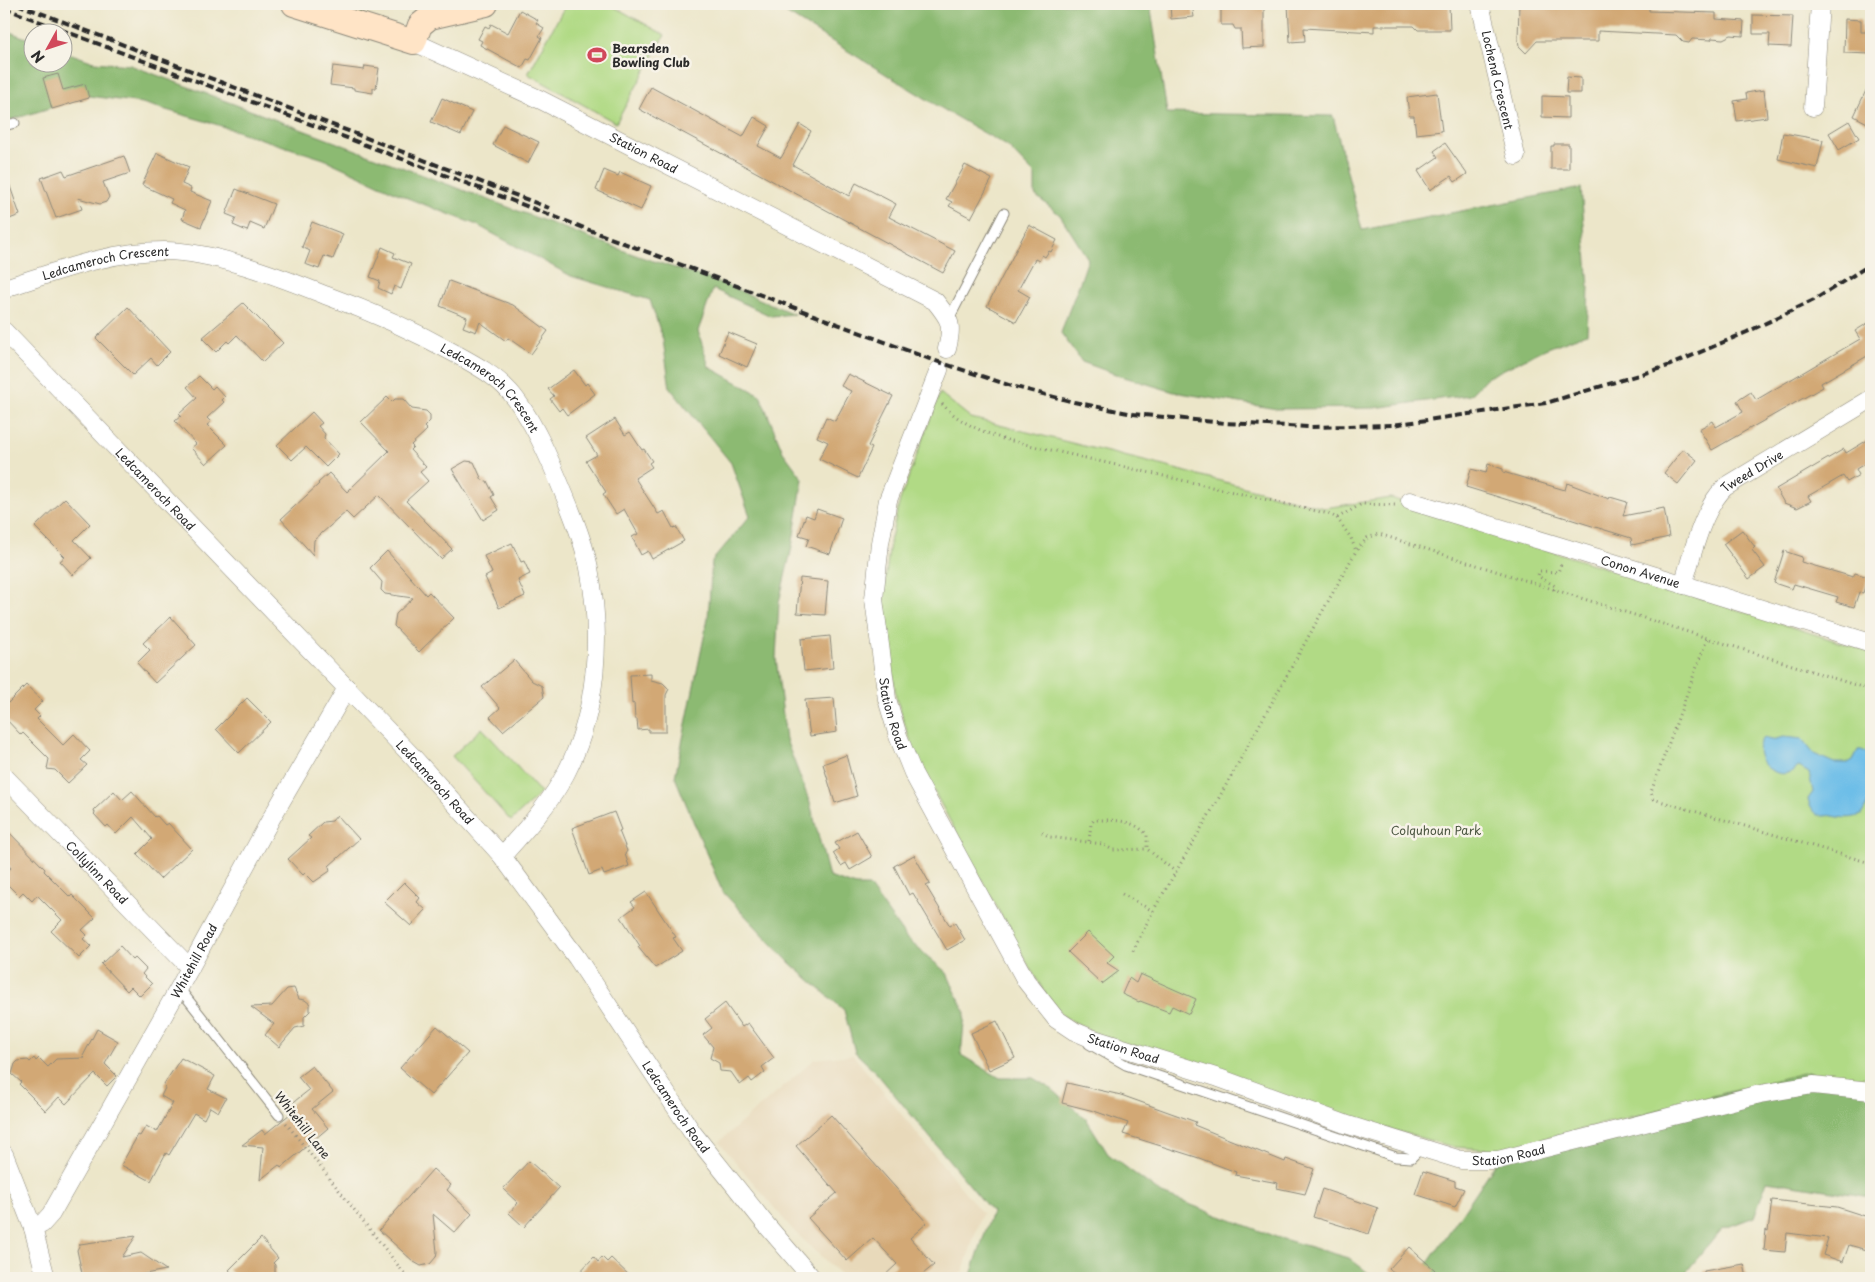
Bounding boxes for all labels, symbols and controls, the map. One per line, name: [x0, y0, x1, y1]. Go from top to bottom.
north arrow: [22, 22, 72, 72]
street label: Lochend Crescent: [1478, 29, 1518, 131]
place label: Bearsden Bowling Club: [612, 39, 690, 71]
sports icon: Bearsden Bowling Club: [586, 44, 608, 66]
text: N: [26, 46, 49, 68]
street label: Station Road: [606, 127, 681, 177]
street label: Ledcameroch Crescent: [40, 242, 169, 284]
street label: Ledcameroch Crescent: [437, 338, 544, 436]
street label: Ledcameroch Road: [112, 444, 200, 534]
street label: Tweed Drive: [1716, 445, 1786, 496]
street label: Conon Avenue: [1599, 550, 1683, 592]
street label: Station Road: [875, 676, 912, 753]
street label: Ledcameroch Road: [392, 736, 478, 828]
park label: Colquhoun Park: [1391, 821, 1481, 839]
street label: Collylinn Road: [62, 836, 132, 908]
street label: Whitehill Road: [166, 920, 221, 1001]
street label: Station Road: [1085, 1028, 1162, 1068]
street label: Ledcameroch Road: [638, 1057, 714, 1157]
street label: Whitehill Lane: [271, 1087, 335, 1163]
street label: Station Road: [1472, 1139, 1547, 1169]

